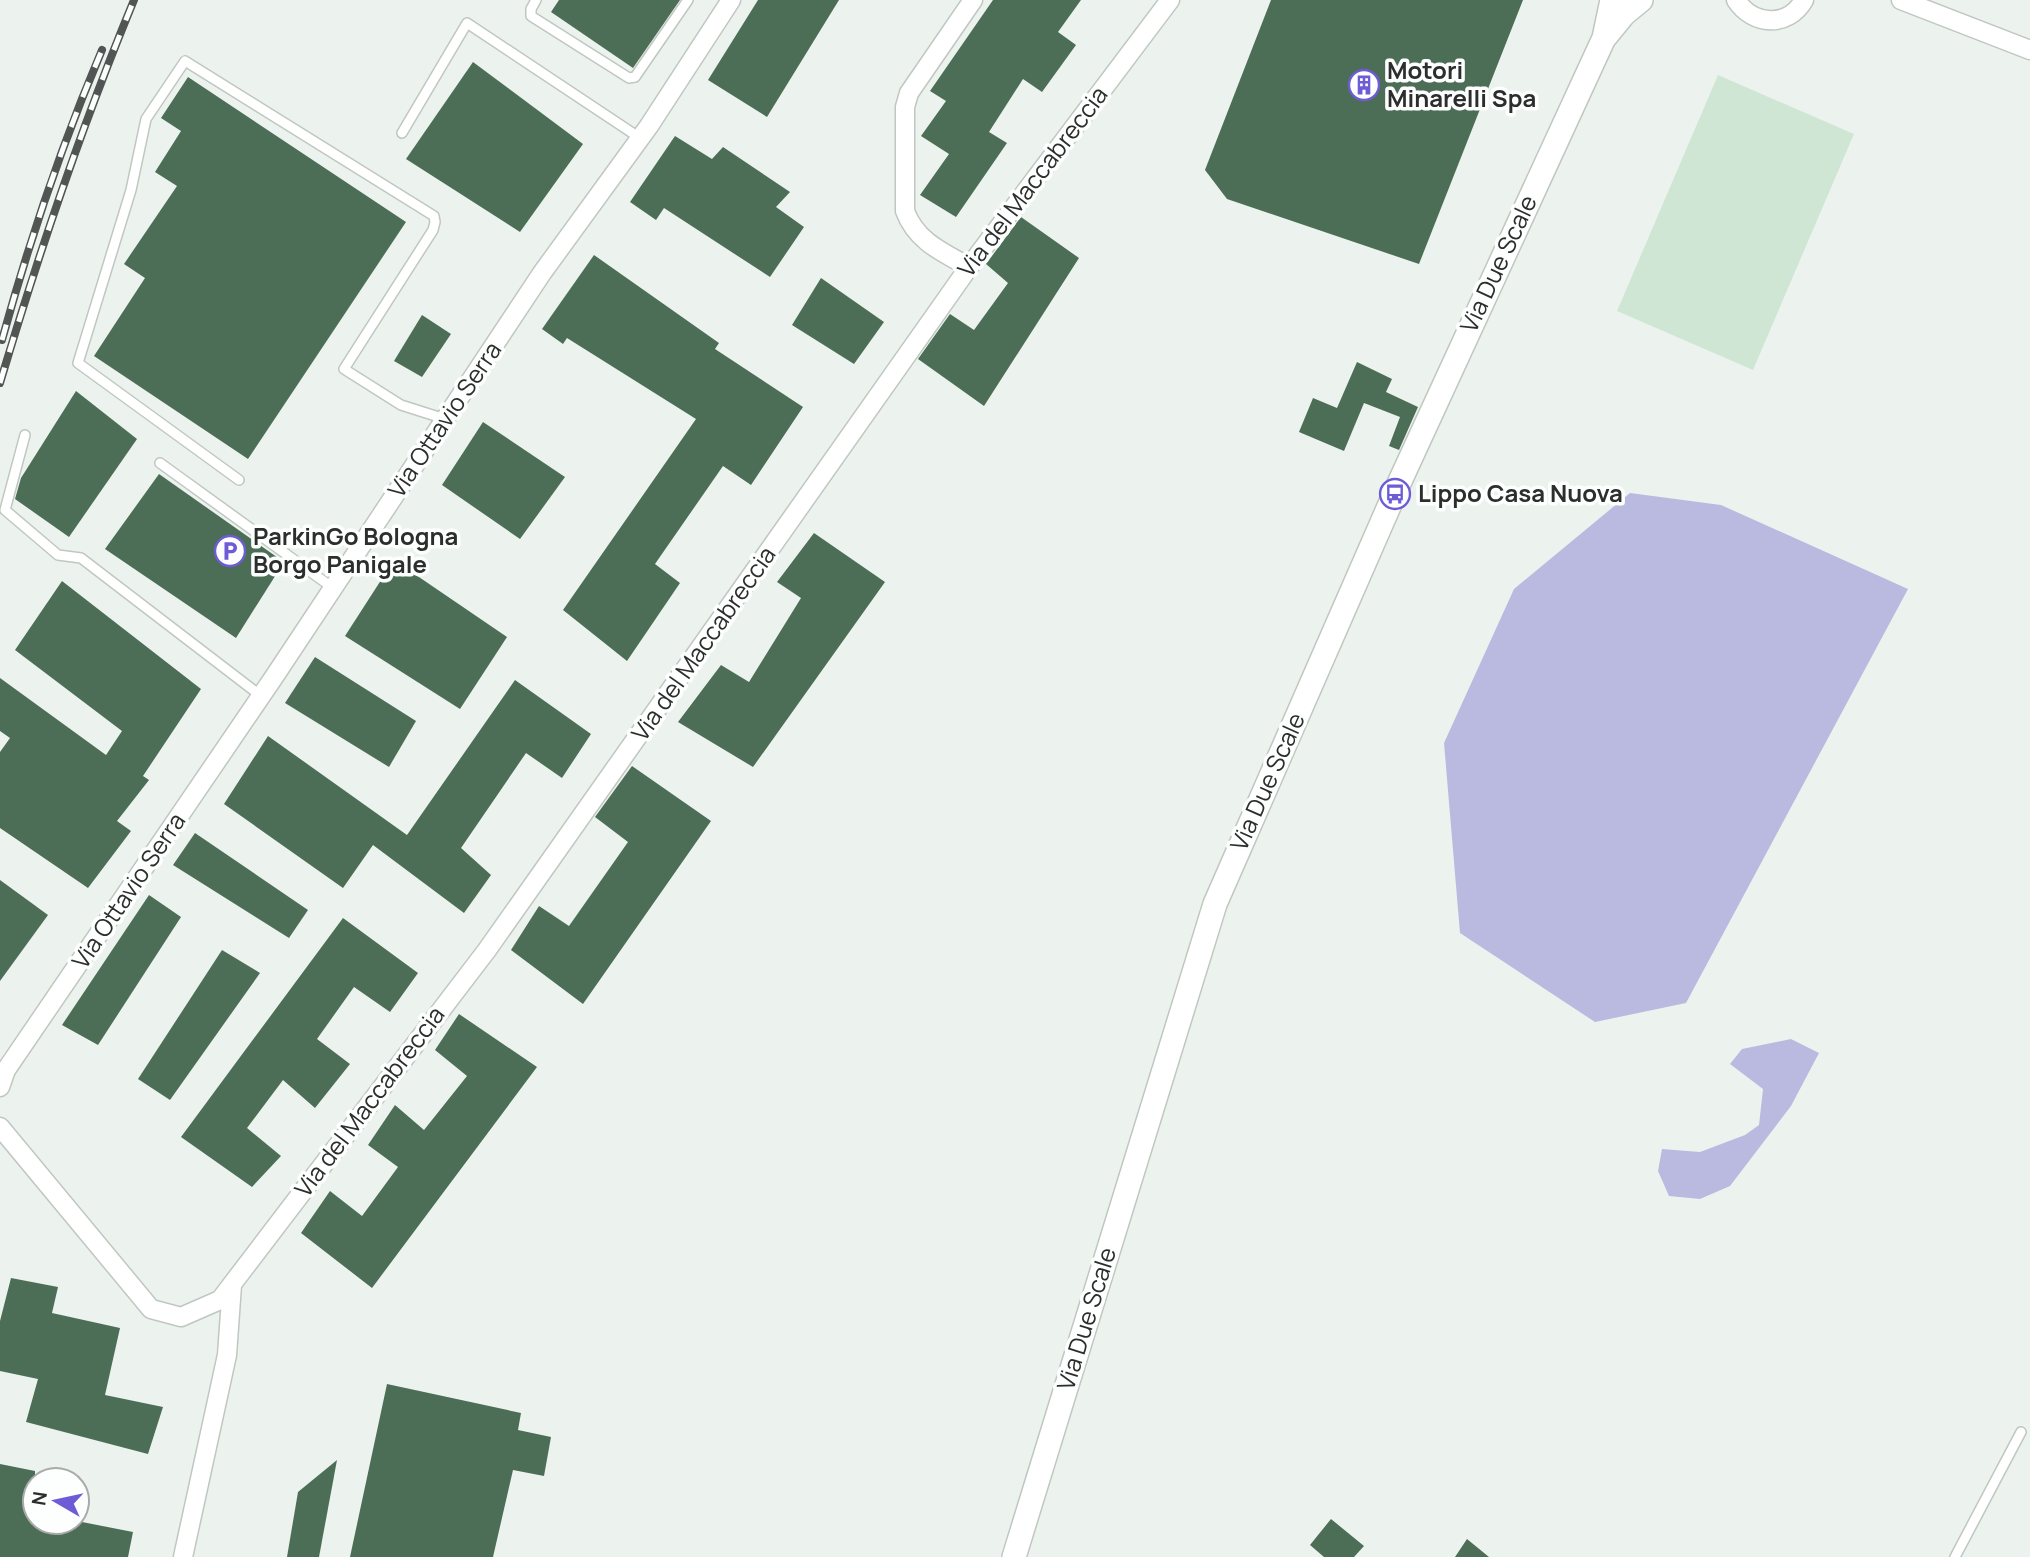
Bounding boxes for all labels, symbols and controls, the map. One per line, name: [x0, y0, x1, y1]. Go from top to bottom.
place label: Motori Minarelli Spa: [1387, 53, 1536, 114]
building icon: Motori Minarelli Spa: [1347, 68, 1381, 102]
street label: Via del Maccabreccia: [949, 79, 1114, 283]
street label: Via Due Scale: [1451, 189, 1544, 337]
street label: Via Ottavio Serra: [379, 335, 508, 504]
place label: Lippo Casa Nuova: [1418, 476, 1623, 509]
bus stop icon: Lippo Casa Nuova: [1378, 477, 1412, 511]
place label: ParkinGo Bologna Borgo Panigale: [253, 519, 458, 580]
parking icon: ParkinGo Bologna Borgo Panigale: [213, 534, 247, 568]
street label: Via del Maccabreccia: [623, 539, 782, 747]
street label: Via Due Scale: [1221, 707, 1312, 856]
street label: Via Ottavio Serra: [63, 806, 192, 975]
street label: Via del Maccabreccia: [286, 999, 451, 1203]
street label: Via Due Scale: [1048, 1243, 1123, 1394]
north arrow: [21, 1466, 91, 1536]
text: N: [25, 1490, 53, 1507]

